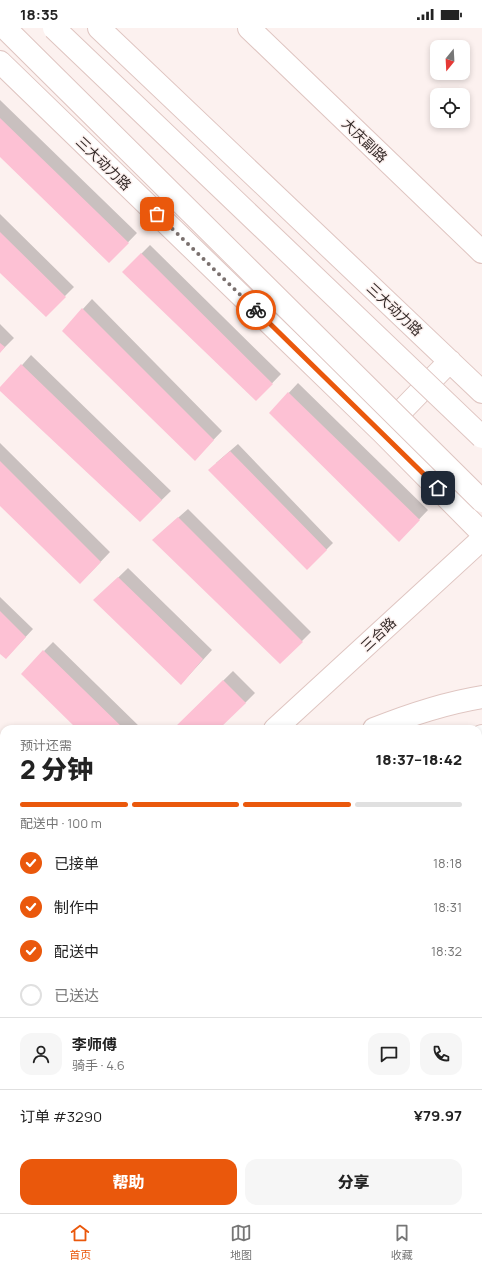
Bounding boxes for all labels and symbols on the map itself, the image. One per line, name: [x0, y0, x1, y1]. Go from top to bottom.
north arrow: [430, 40, 470, 80]
street label: 大庆副路: [338, 114, 392, 166]
street label: 三大动力路: [72, 132, 136, 194]
pin: [140, 197, 174, 231]
street label: 三大动力路: [363, 278, 427, 340]
courier: [236, 290, 276, 330]
pin: [421, 471, 455, 505]
street label: 三合路: [356, 613, 400, 655]

